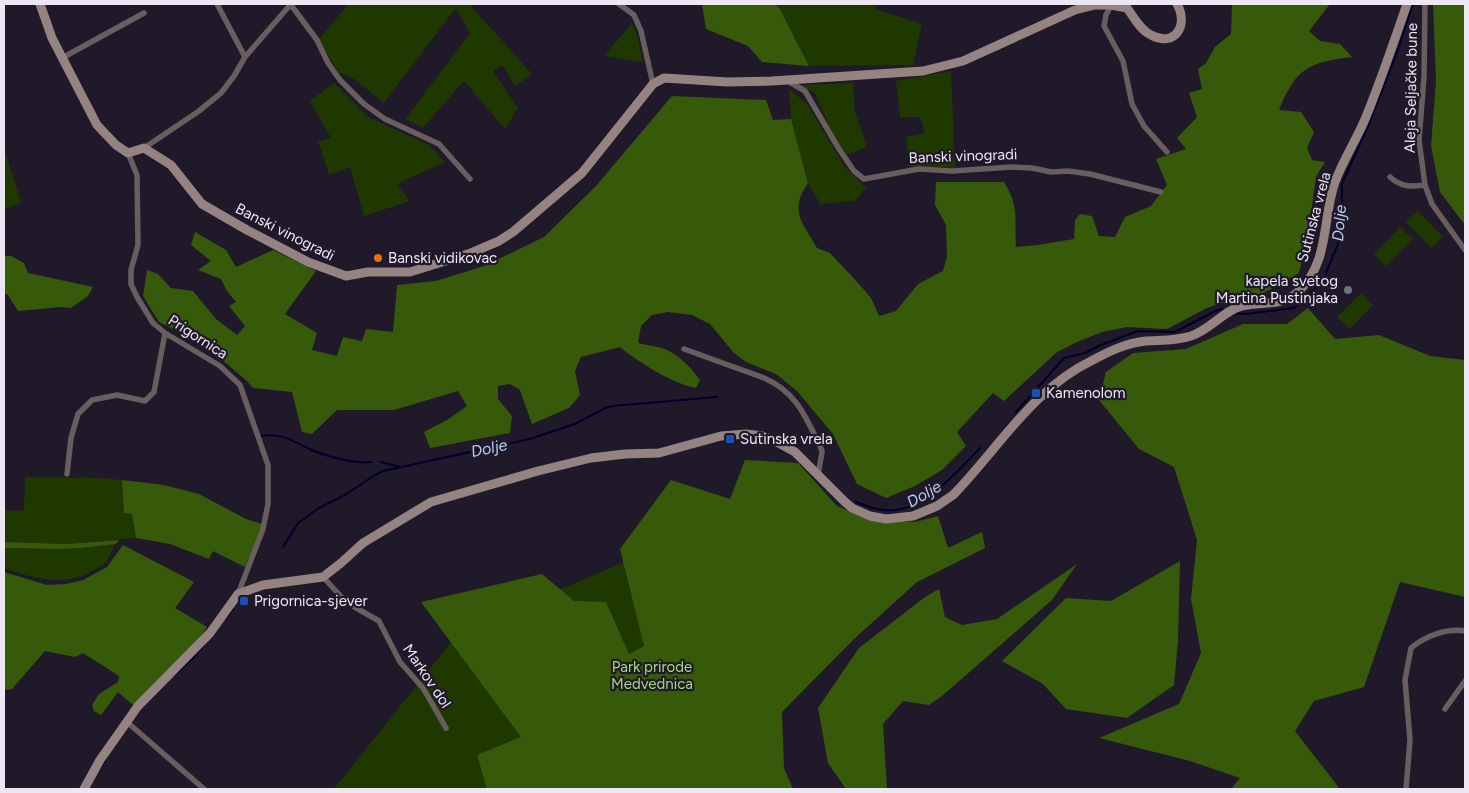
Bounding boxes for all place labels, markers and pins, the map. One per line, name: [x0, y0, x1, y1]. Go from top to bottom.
place label: Banski vidikovac: [388, 249, 497, 267]
marker: Banski vidikovac: [372, 252, 384, 264]
place label: kapela svetog Martina Pustinjaka: [1216, 272, 1338, 307]
marker: kapela svetog Martina Pustinjaka: [1342, 284, 1354, 296]
place label: Kamenolom: [1046, 384, 1125, 402]
marker: Kamenolom: [1030, 387, 1042, 399]
place label: Sutinska vrela: [740, 430, 833, 448]
marker: Sutinska vrela: [724, 433, 736, 445]
place label: Prigornica-sjever: [254, 592, 368, 610]
marker: Prigornica-sjever: [238, 595, 250, 607]

